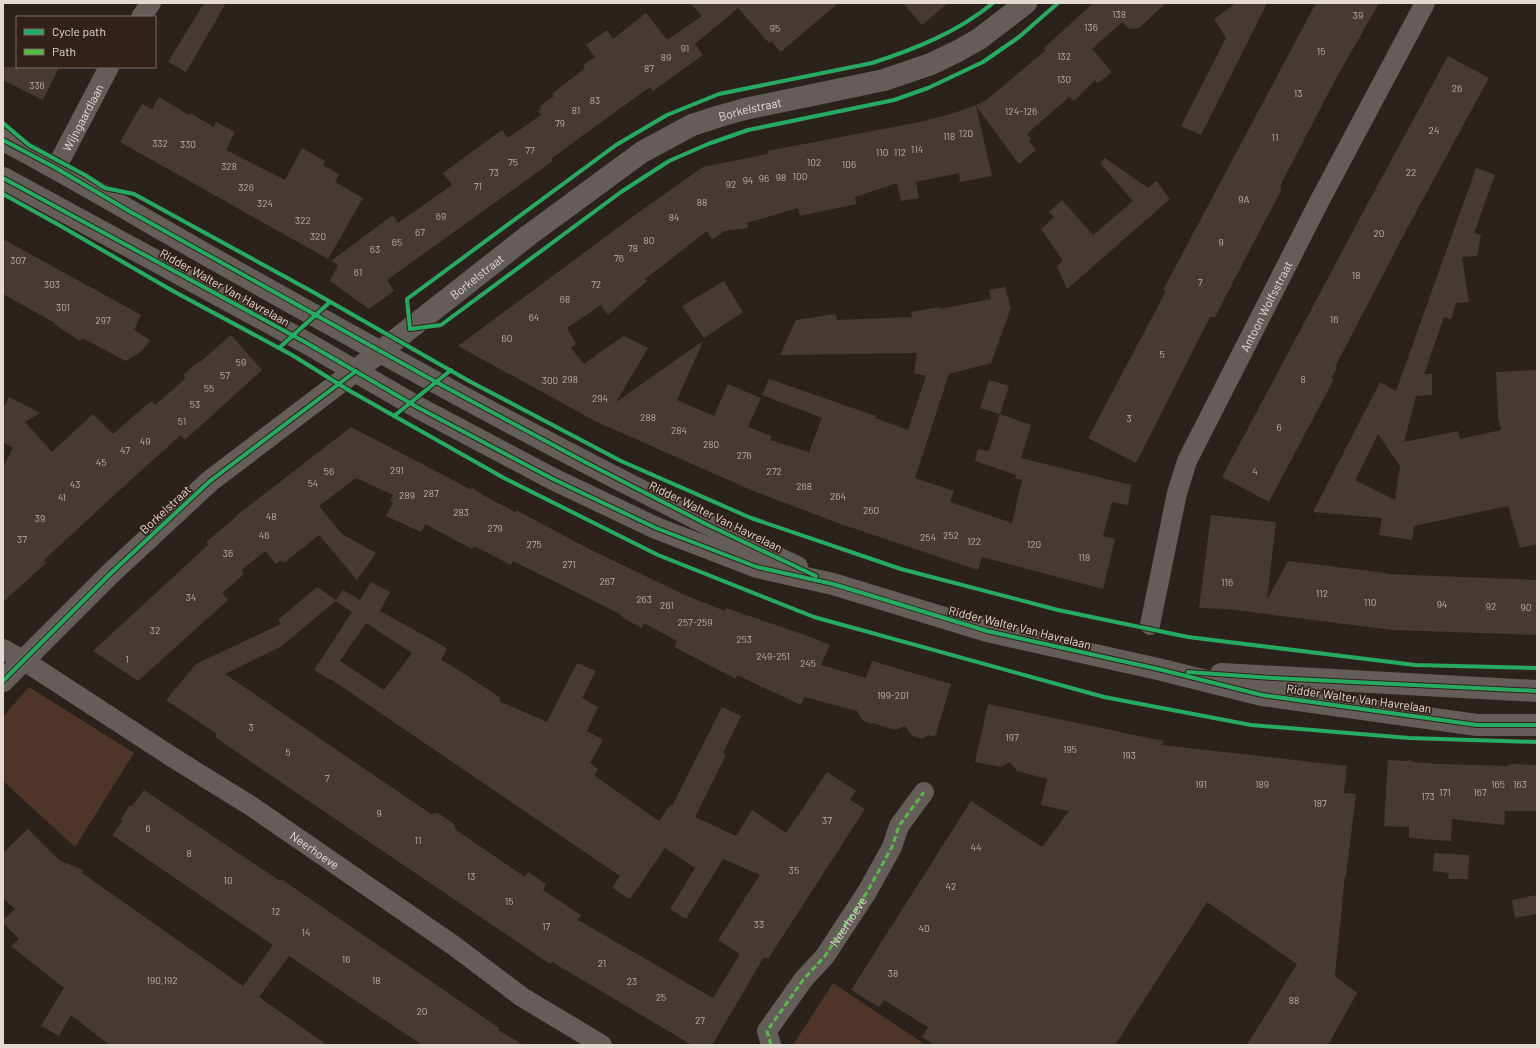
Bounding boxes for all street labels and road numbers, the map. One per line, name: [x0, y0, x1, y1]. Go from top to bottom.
street label: Wijngaardlaan: [59, 81, 106, 154]
street label: Borkelstraat: [717, 95, 783, 123]
street label: Ridder Walter Van Havrelaan: [158, 245, 292, 329]
street label: Borkelstraat: [447, 251, 506, 302]
street label: Antoon Wolfsstraat: [1237, 258, 1295, 354]
street label: Ridder Walter Van Havrelaan: [647, 478, 785, 554]
street label: Borkelstraat: [137, 482, 193, 536]
street label: Ridder Walter Van Havrelaan: [947, 603, 1093, 651]
street label: Ridder Walter Van Havrelaan: [1286, 681, 1432, 715]
street label: Neerhoeve: [288, 828, 342, 872]
street label: Neerhoeve: [826, 894, 869, 949]

